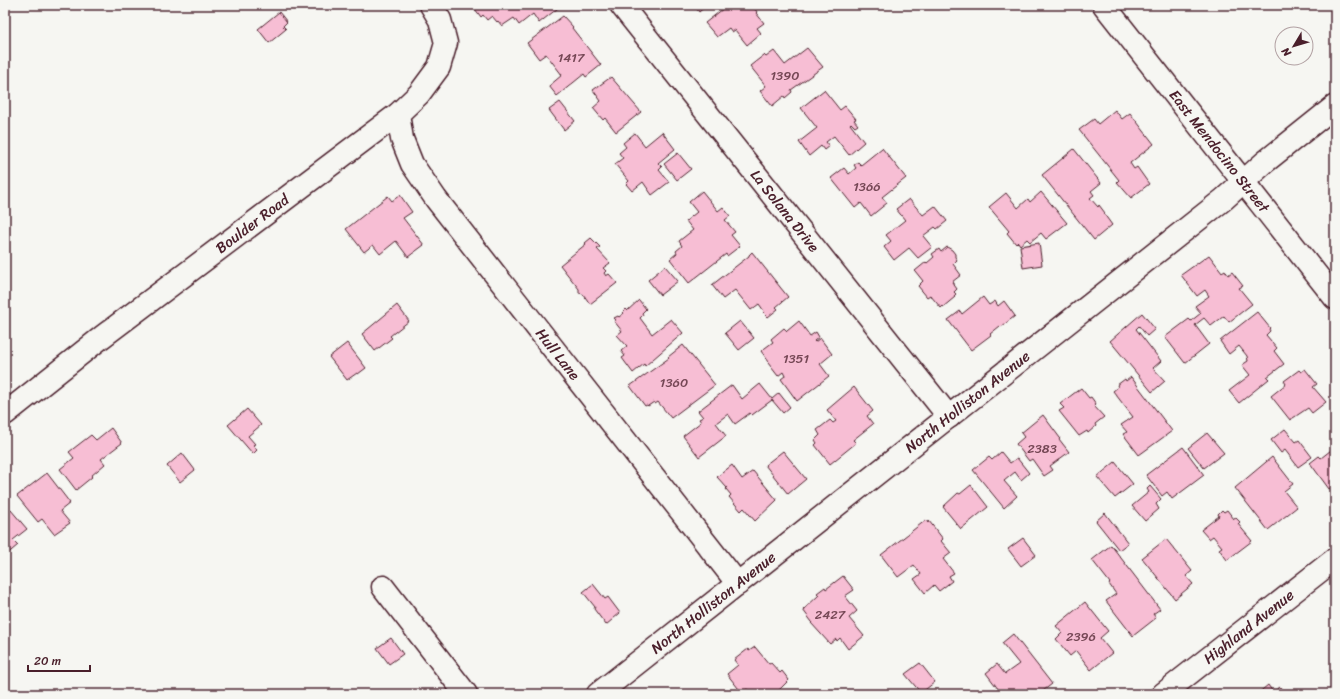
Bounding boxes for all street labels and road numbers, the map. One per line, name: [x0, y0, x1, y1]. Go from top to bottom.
street label: East Mendocino Street: [1162, 84, 1277, 219]
street label: La Solana Drive: [743, 163, 826, 258]
street label: Boulder Road: [210, 187, 296, 260]
street label: Hull Lane: [529, 322, 587, 386]
street label: North Holliston Avenue: [899, 344, 1036, 460]
street label: North Holliston Avenue: [645, 545, 782, 661]
street label: Highland Avenue: [1198, 582, 1300, 671]

